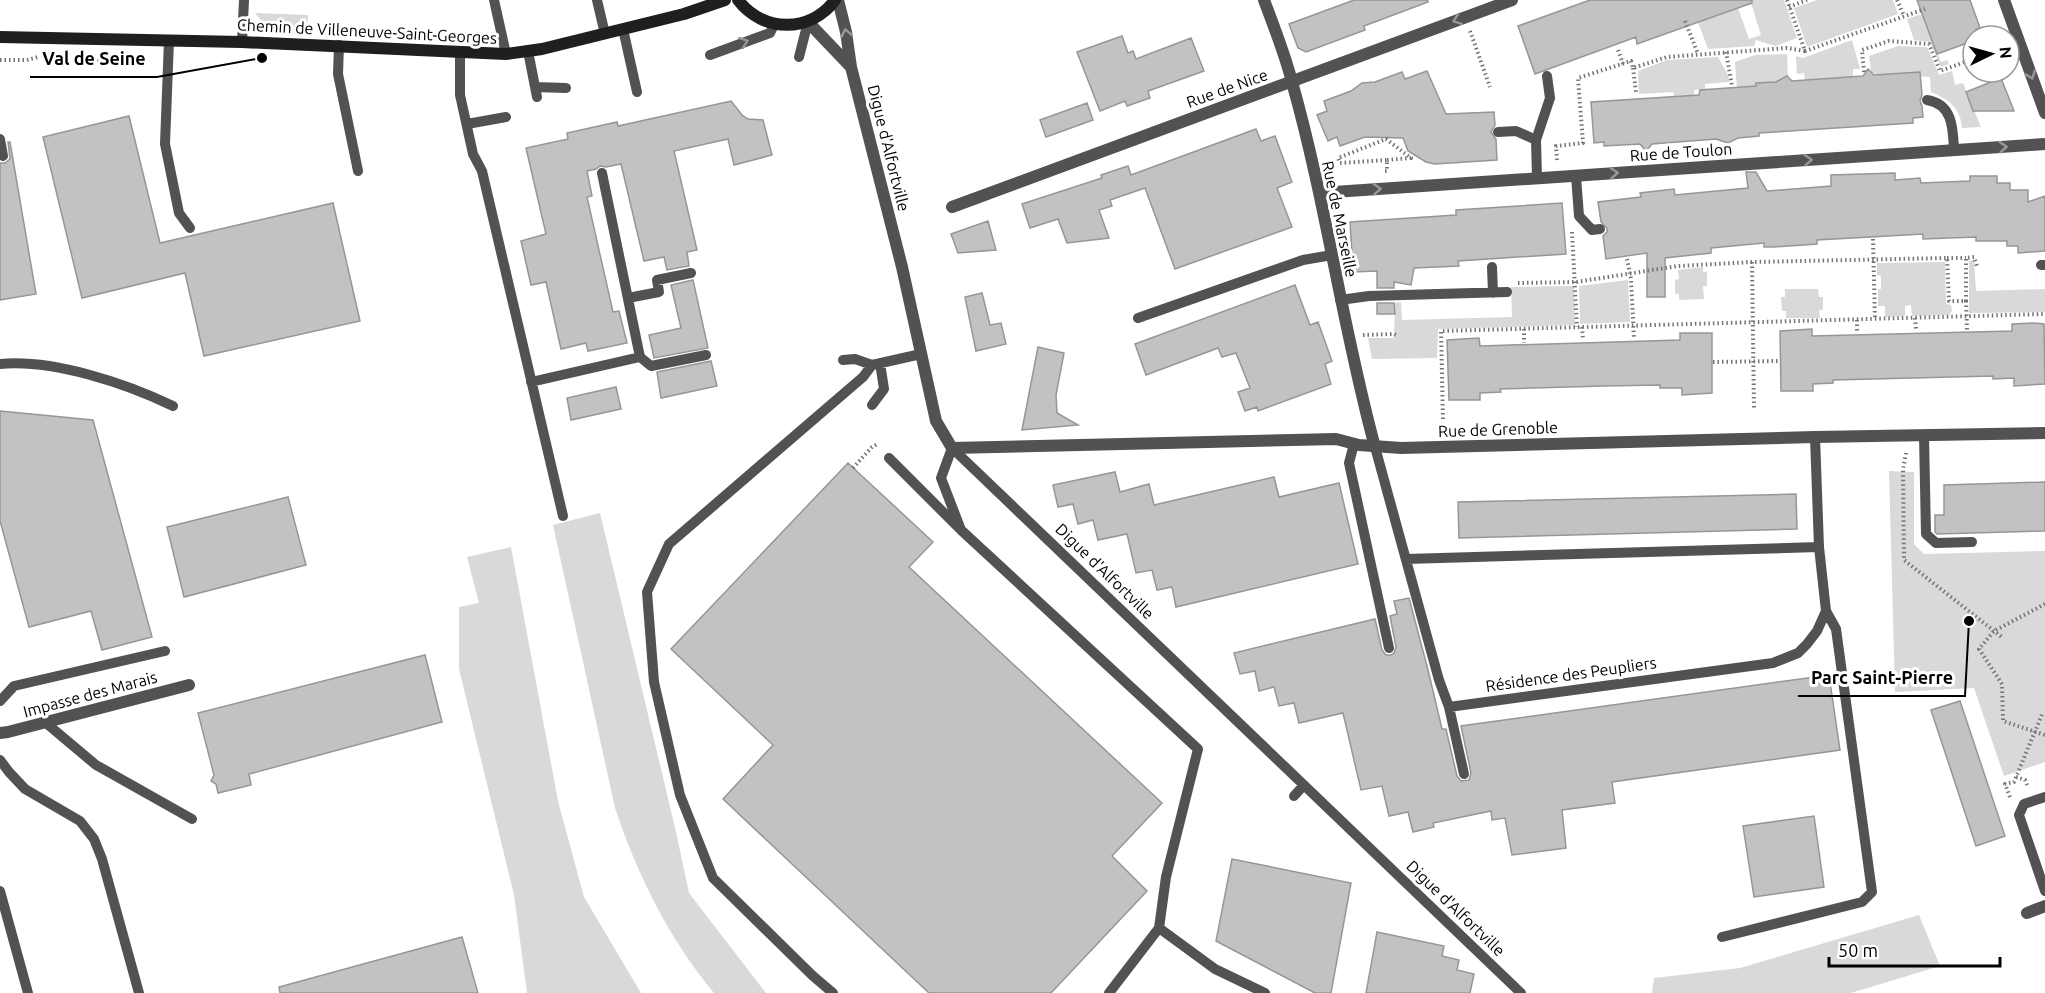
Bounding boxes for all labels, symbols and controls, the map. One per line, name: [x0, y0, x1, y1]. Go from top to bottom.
one-way arrow: [1453, 13, 1463, 26]
street label: Chemin de Villeneuve-Saint-Georges: [237, 15, 497, 47]
north arrow: [1961, 24, 2021, 84]
one-way arrow: [840, 28, 853, 38]
one-way arrow: [739, 37, 749, 50]
callout: Val de Seine: [30, 41, 157, 77]
text: N: [1996, 46, 2015, 59]
text: Val de Seine: [42, 48, 146, 68]
street label: Rue de Nice: [1184, 65, 1270, 111]
one-way arrow: [2024, 69, 2037, 80]
street label: Digue d'Alfortville: [865, 83, 913, 213]
street label: Rue de Toulon: [1629, 139, 1733, 165]
one-way arrow: [1998, 141, 2007, 154]
one-way arrow: [1804, 154, 1813, 167]
street label: Rue de Marseille: [1319, 159, 1361, 279]
one-way arrow: [1609, 167, 1618, 180]
one-way arrow: [1373, 182, 1382, 195]
street label: Rue de Grenoble: [1438, 418, 1558, 440]
street label: Digue d'Alfortville: [1052, 520, 1158, 622]
street label: Résidence des Peupliers: [1485, 653, 1658, 695]
callout: Parc Saint-Pierre: [1798, 660, 1965, 696]
street label: Impasse des Marais: [21, 667, 159, 721]
text: Parc Saint-Pierre: [1811, 667, 1953, 687]
street label: Digue d'Alfortville: [1403, 857, 1509, 959]
scale bar: [1829, 930, 2000, 968]
text: 50 m: [1838, 940, 1878, 960]

